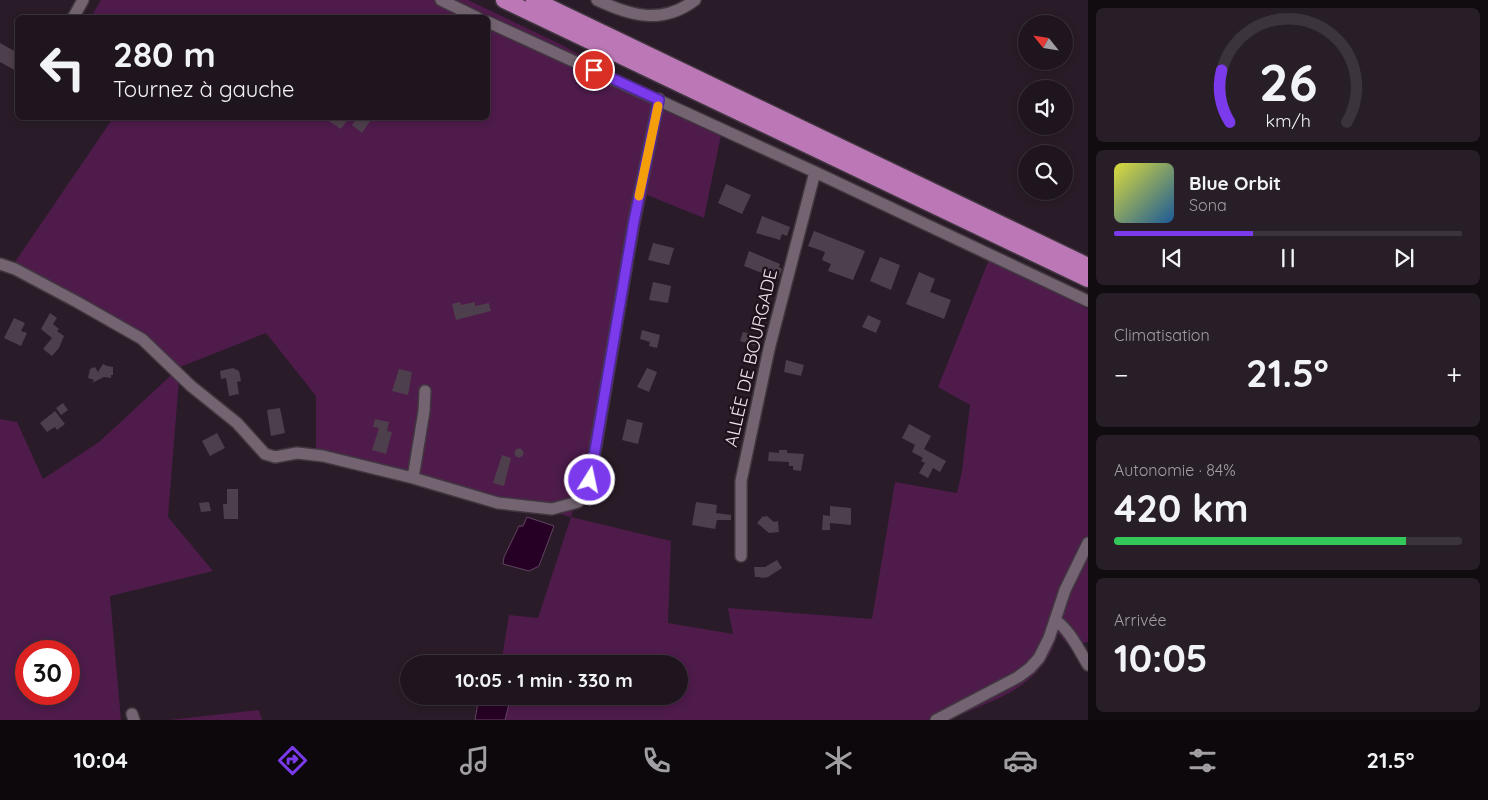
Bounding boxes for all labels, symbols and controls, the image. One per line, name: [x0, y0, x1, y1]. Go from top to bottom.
north arrow: [1018, 15, 1072, 70]
map controls: [1018, 15, 1073, 200]
text: 280 m: [113, 32, 216, 76]
icon: left: [30, 35, 95, 100]
pin: [573, 49, 615, 91]
text: 26: [1259, 49, 1317, 114]
icon: arrive: [580, 56, 608, 84]
text: Tournez à gauche: [113, 75, 295, 103]
button: sound: [1018, 80, 1073, 135]
text: km/h: [1265, 109, 1311, 131]
button: search: [1018, 145, 1073, 200]
text: Blue Orbit: [1189, 171, 1281, 195]
text: Sona: [1189, 195, 1227, 215]
icon: previous: [1158, 244, 1186, 272]
icon: pause: [1274, 244, 1302, 272]
icon: next: [1390, 244, 1418, 272]
street label: ALLÉE DE BOURGADE: [719, 267, 782, 449]
text: Climatisation: [1114, 325, 1210, 345]
text: 21.5°: [1246, 349, 1329, 397]
text: −: [1114, 357, 1129, 392]
text: +: [1446, 357, 1462, 392]
position arrow: [563, 453, 615, 505]
text: Autonomie · 84%: [1114, 460, 1236, 480]
text: 420 km: [1114, 484, 1249, 532]
text: Arrivée: [1114, 610, 1167, 630]
text: 10:05: [1114, 634, 1208, 682]
speed limit sign: 30: [15, 640, 80, 705]
text: 10:05 · 1 min · 330 m: [455, 668, 633, 692]
icon: directions: [275, 743, 310, 778]
icon: music: [457, 743, 492, 778]
icon: phone: [639, 743, 674, 778]
icon: climate: [821, 743, 856, 778]
icon: car: [1003, 743, 1038, 778]
icon: filters: [1185, 743, 1220, 778]
text: 10:04: [73, 746, 128, 774]
text: 21.5°: [1367, 746, 1414, 774]

